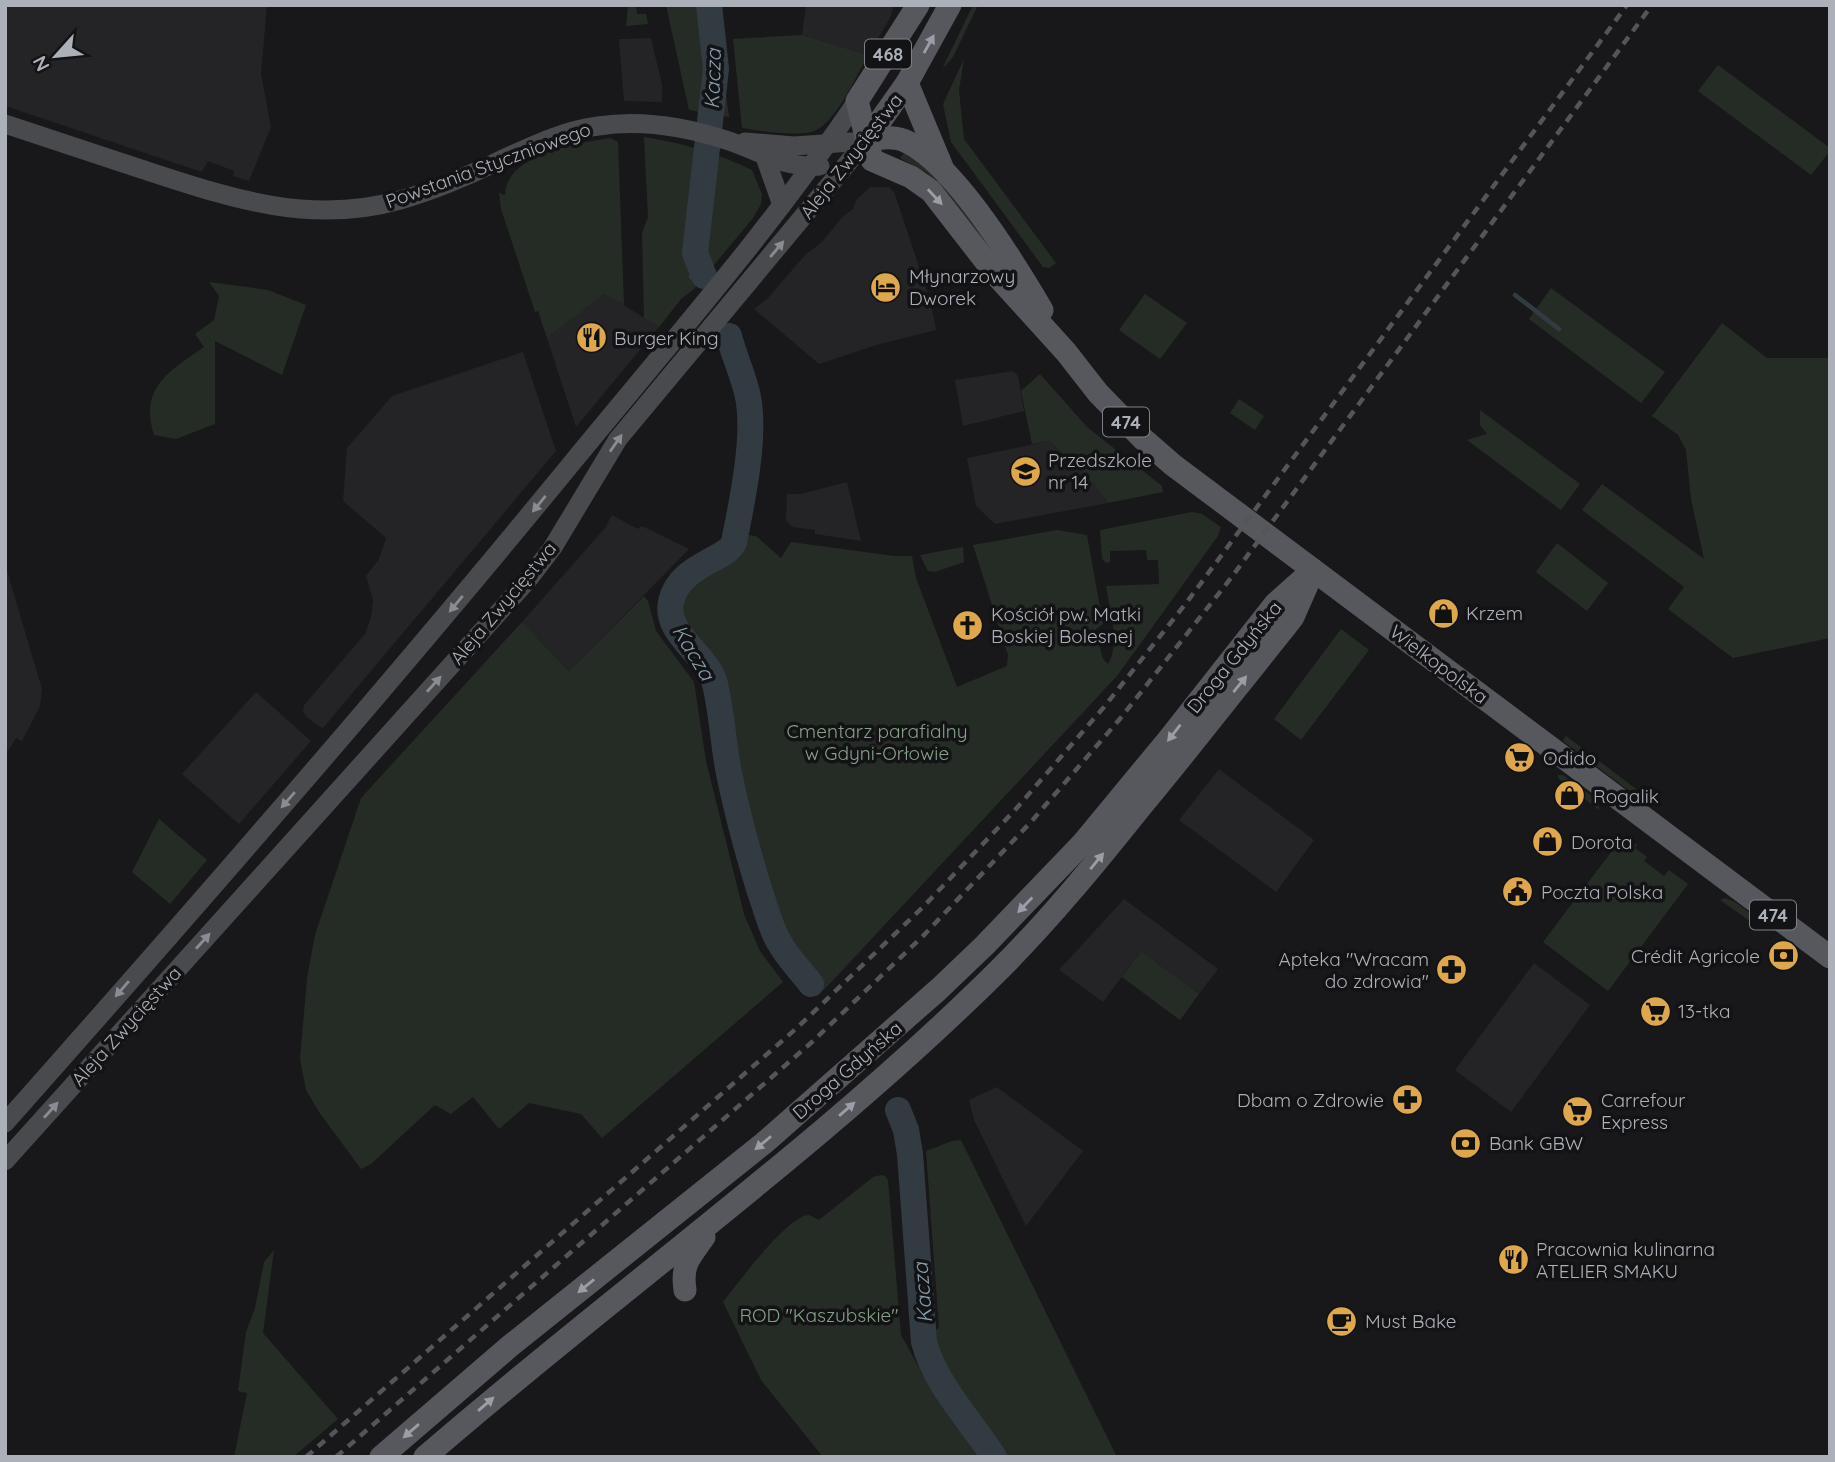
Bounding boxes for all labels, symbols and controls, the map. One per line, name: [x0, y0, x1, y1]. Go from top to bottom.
north arrow: [21, 21, 91, 91]
one-way arrow: [923, 34, 934, 54]
road number: 468: [865, 40, 911, 68]
water label: Kacza: [698, 47, 726, 110]
text: N: [27, 52, 55, 75]
street label: Aleja Zwycięstwa: [794, 88, 908, 224]
street label: Powstania Styczniowego: [382, 117, 594, 213]
one-way arrow: [927, 188, 943, 205]
one-way arrow: [769, 240, 784, 257]
place label: Młynarzowy Dworek: [909, 264, 1015, 310]
hotel icon: Młynarzowy Dworek: [869, 270, 903, 304]
restaurant icon: Burger King: [574, 321, 608, 355]
place label: Burger King: [614, 326, 719, 350]
road number: 474: [1103, 408, 1149, 436]
one-way arrow: [609, 434, 623, 452]
place label: Przedszkole nr 14: [1048, 448, 1152, 494]
school or university icon: Przedszkole nr 14: [1008, 454, 1042, 488]
one-way arrow: [532, 495, 547, 512]
street label: Aleja Zwycięstwa: [445, 537, 561, 669]
one-way arrow: [449, 595, 464, 612]
street label: Droga Gdyńska: [1181, 596, 1287, 718]
shop icon: Krzem: [1426, 596, 1460, 630]
place label: Krzem: [1466, 601, 1523, 625]
place label: Kościół pw. Matki Boskiej Bolesnej: [991, 602, 1141, 648]
church icon: Kościół pw. Matki Boskiej Bolesnej: [951, 608, 985, 642]
water label: Kacza: [667, 619, 721, 686]
street label: Wielkopolska: [1385, 619, 1493, 709]
one-way arrow: [1233, 675, 1248, 693]
one-way arrow: [426, 676, 442, 693]
park label: Cmentarz parafialny w Gdyni-Orłowie: [786, 719, 968, 765]
one-way arrow: [1166, 723, 1181, 741]
supermarket icon: Odido: [1503, 741, 1537, 775]
place label: Odido: [1543, 746, 1596, 770]
shop icon: Rogalik: [1553, 779, 1587, 813]
place label: Rogalik: [1593, 784, 1659, 808]
one-way arrow: [281, 791, 296, 808]
shop icon: Dorota: [1531, 825, 1565, 859]
place label: Dorota: [1571, 830, 1633, 854]
one-way arrow: [1090, 852, 1105, 870]
public building icon: Poczta Polska: [1501, 875, 1535, 909]
place label: Poczta Polska: [1541, 880, 1663, 904]
one-way arrow: [1016, 896, 1033, 913]
road number: 474: [1750, 900, 1796, 930]
one-way arrow: [195, 932, 211, 950]
bank icon: Crédit Agricole: [1766, 939, 1800, 973]
place label: Crédit Agricole: [1631, 944, 1760, 968]
place label: Apteka ''Wracam do zdrowia'': [1278, 947, 1429, 993]
pharmacy icon: Apteka ''Wracam do zdrowia'': [1435, 953, 1469, 987]
street label: Aleja Zwycięstwa: [66, 961, 186, 1091]
one-way arrow: [114, 980, 130, 998]
supermarket icon: 13-tka: [1638, 994, 1672, 1028]
place label: 13-tka: [1678, 999, 1730, 1023]
street label: Droga Gdyńska: [787, 1016, 907, 1124]
pharmacy icon: Dbam o Zdrowie: [1390, 1083, 1424, 1117]
place label: Dbam o Zdrowie: [1237, 1088, 1384, 1112]
place label: Carrefour Express: [1601, 1088, 1686, 1134]
supermarket icon: Carrefour Express: [1561, 1094, 1595, 1128]
one-way arrow: [43, 1101, 59, 1119]
one-way arrow: [838, 1102, 855, 1118]
bank icon: Bank GBW: [1449, 1126, 1483, 1160]
place label: Bank GBW: [1489, 1131, 1583, 1155]
one-way arrow: [754, 1135, 772, 1151]
place label: Pracownia kulinarna ATELIER SMAKU: [1536, 1237, 1715, 1283]
restaurant icon: Pracownia kulinarna ATELIER SMAKU: [1496, 1243, 1530, 1277]
water label: Kacza: [906, 1260, 938, 1324]
one-way arrow: [577, 1278, 595, 1292]
park label: ROD "Kaszubskie": [739, 1303, 899, 1327]
cafe icon: Must Bake: [1325, 1304, 1359, 1338]
place label: Must Bake: [1365, 1309, 1456, 1333]
one-way arrow: [476, 1397, 494, 1412]
one-way arrow: [402, 1423, 420, 1439]

